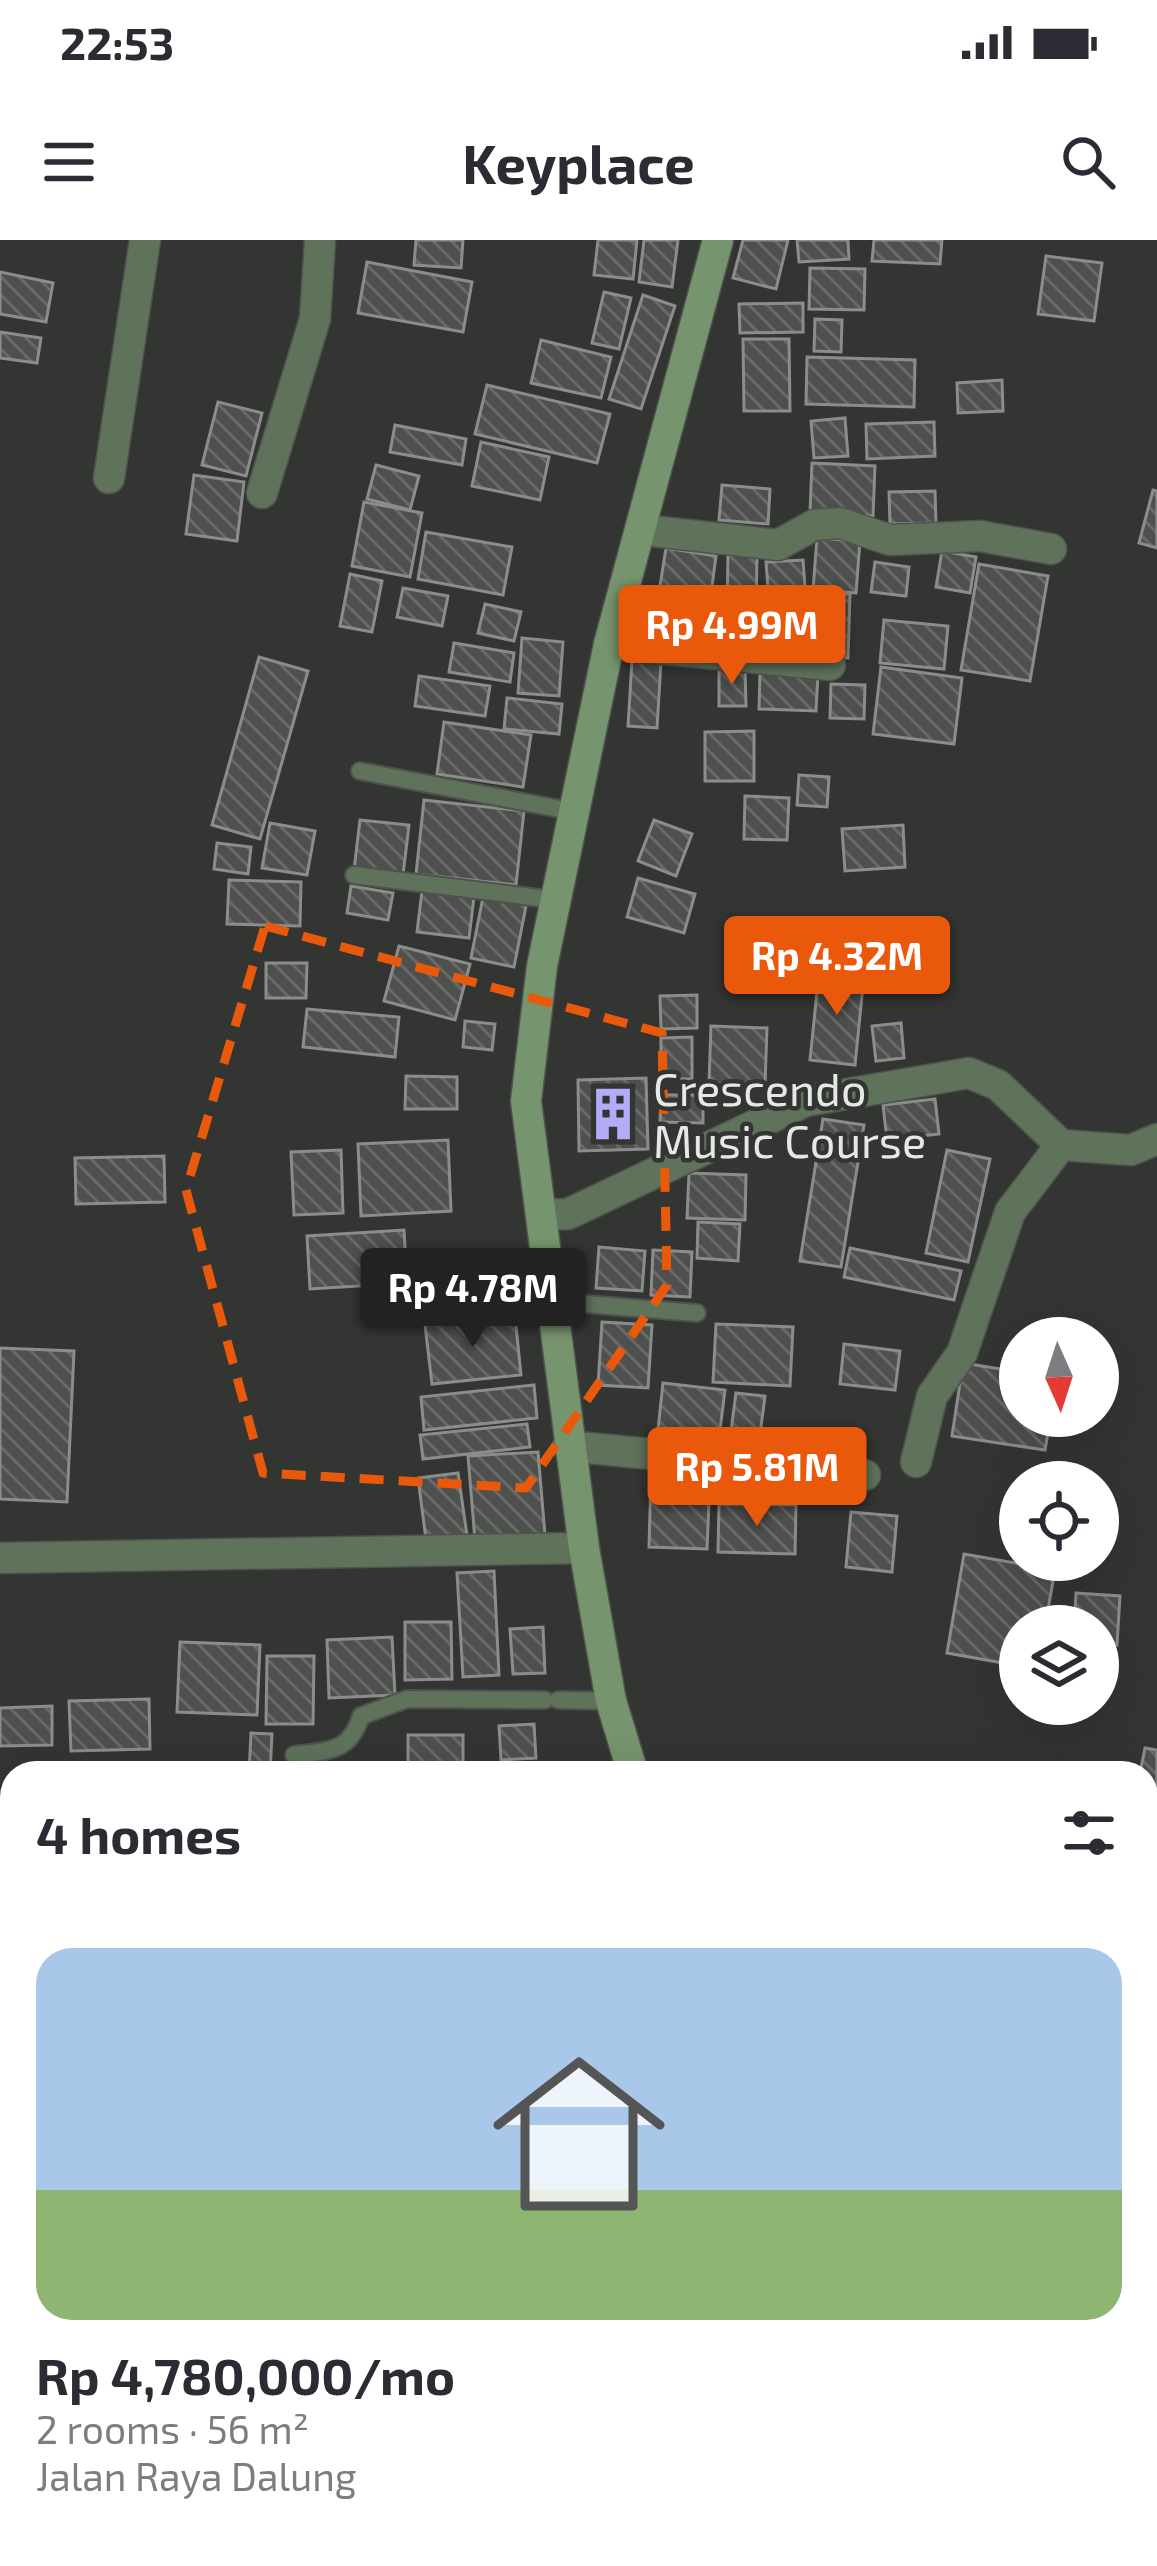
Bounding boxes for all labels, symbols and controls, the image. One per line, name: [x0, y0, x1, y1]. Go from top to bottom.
text: 22:53: [60, 15, 174, 69]
icon: menu: [36, 129, 102, 195]
icon: search: [1055, 129, 1121, 195]
text: Keyplace: [462, 130, 695, 195]
pin: Rp 4.99M: [608, 585, 856, 687]
text: Rp 4.99M: [645, 600, 819, 647]
pin: Rp 4.32M: [713, 916, 961, 1018]
text: Rp 4.32M: [751, 931, 923, 978]
place label: Crescendo Music Course: [653, 1061, 926, 1167]
building icon: Crescendo Music Course: [584, 1085, 642, 1143]
pin: Rp 4.78M: [349, 1248, 597, 1350]
text: Rp 4.78M: [388, 1263, 558, 1310]
north arrow: [999, 1317, 1119, 1437]
map controls: [999, 1317, 1119, 1725]
pin: Rp 5.81M: [633, 1427, 881, 1529]
text: Rp 5.81M: [675, 1442, 839, 1489]
button: locate: [999, 1461, 1119, 1581]
button: layers: [999, 1605, 1119, 1725]
icon: filters: [1056, 1800, 1122, 1866]
text: 4 homes: [36, 1803, 241, 1864]
icon: home: [471, 2026, 687, 2242]
text: Rp 4,780,000/mo: [36, 2344, 455, 2405]
text: 2 rooms · 56 m²: [36, 2405, 309, 2452]
text: Jalan Raya Dalung: [36, 2452, 357, 2499]

